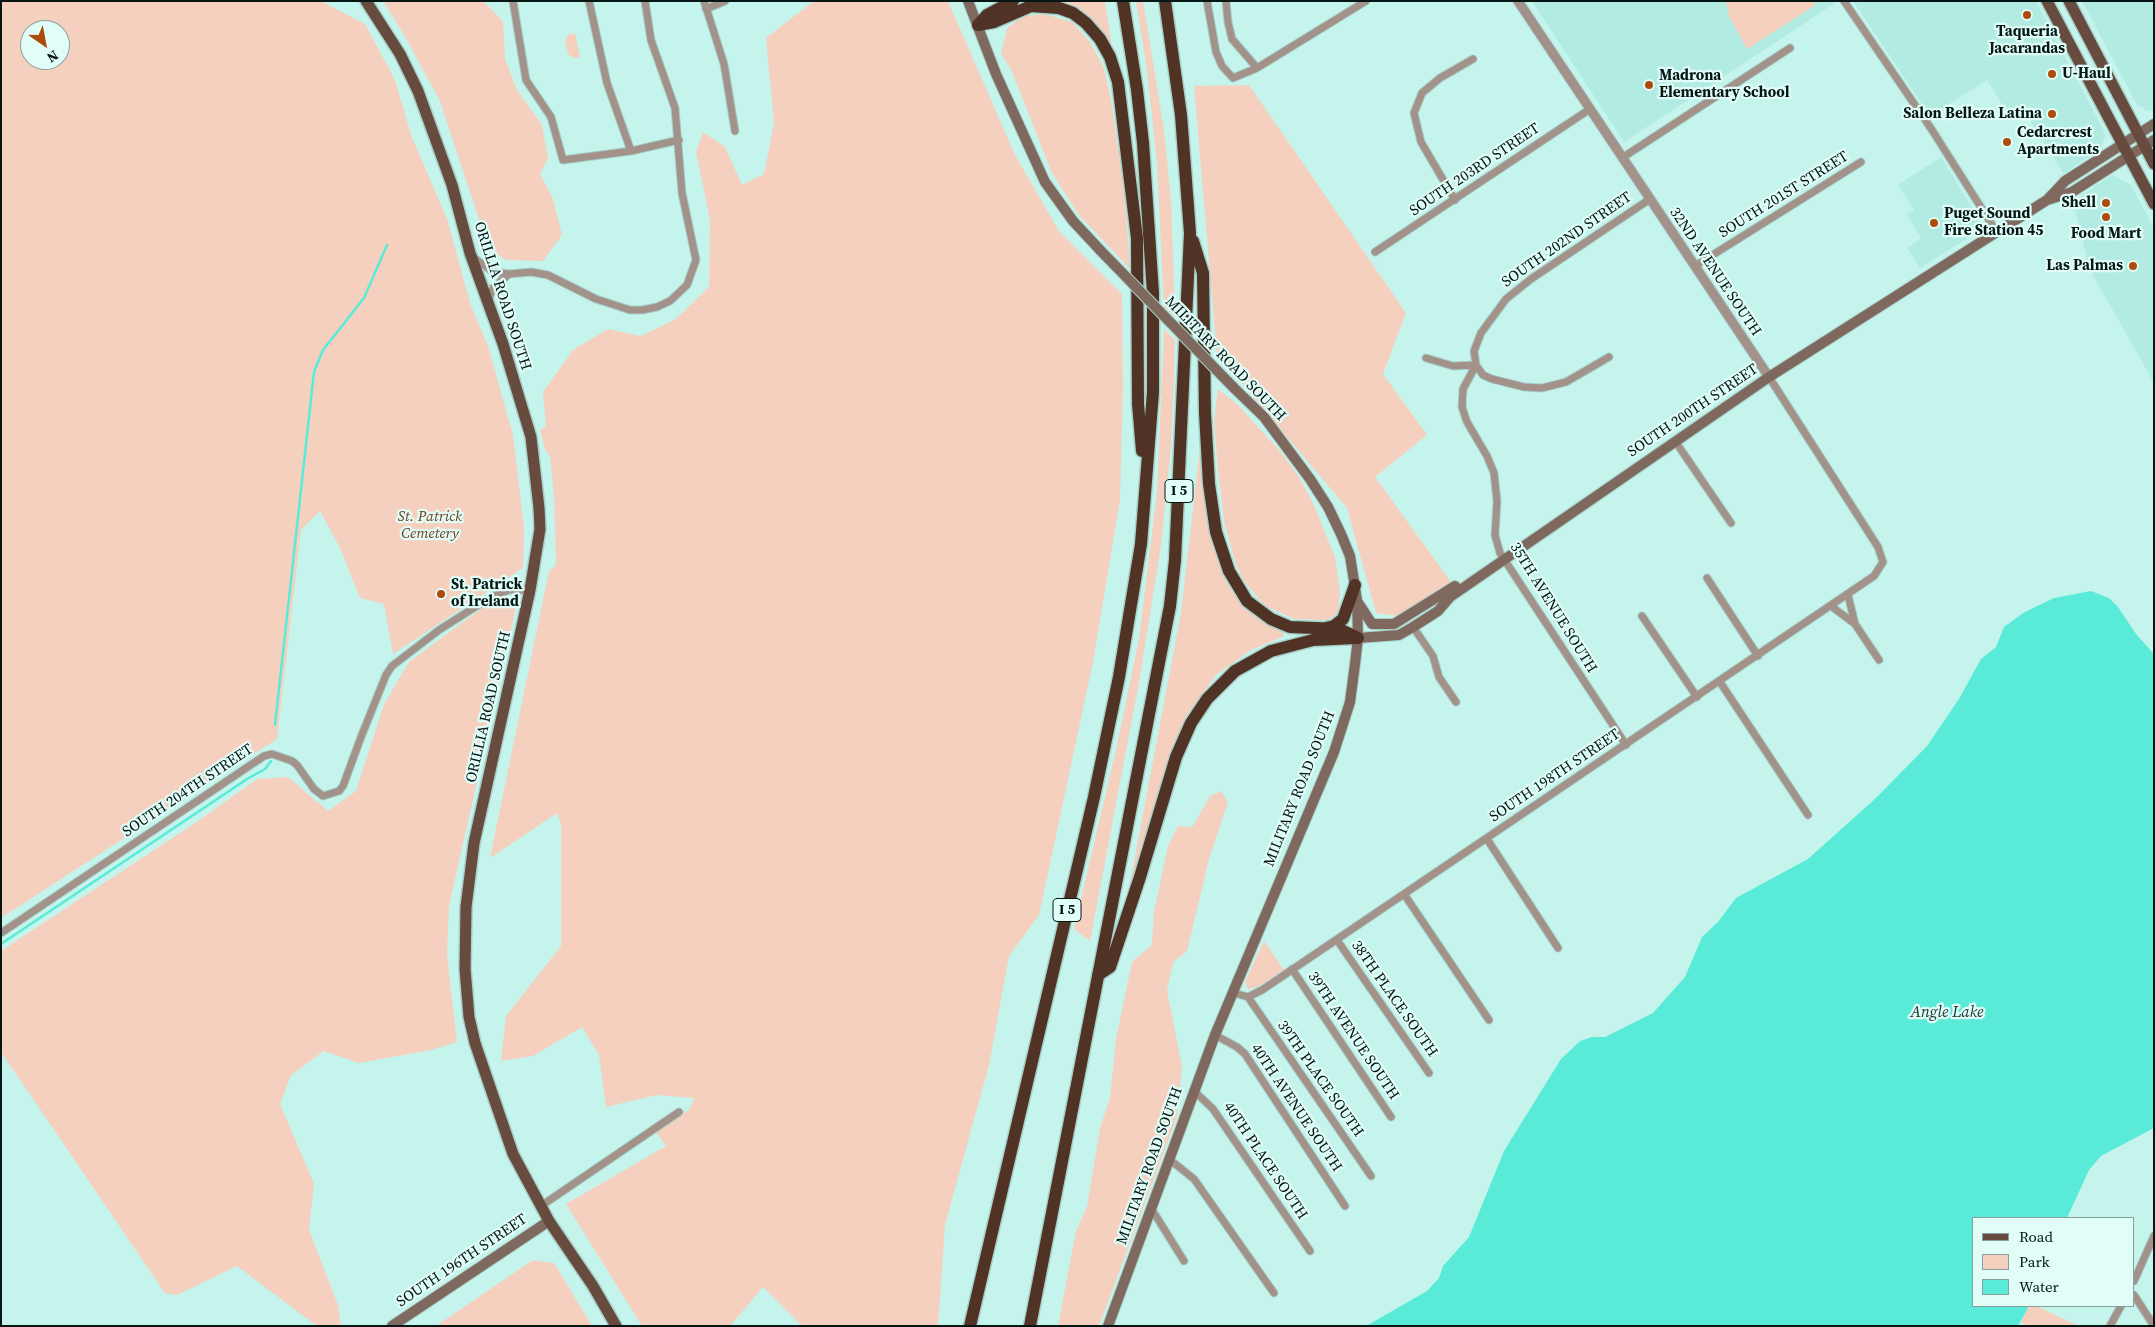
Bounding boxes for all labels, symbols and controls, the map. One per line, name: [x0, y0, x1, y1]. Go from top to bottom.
marker: Taqueria Jacarandas: [2021, 9, 2033, 21]
north arrow: [20, 20, 70, 70]
place label: Taqueria Jacarandas: [1989, 23, 2065, 58]
text: N: [43, 46, 62, 68]
place label: U-Haul: [2062, 65, 2111, 83]
place label: Madrona Elementary School: [1659, 67, 1789, 102]
marker: U-Haul: [2046, 68, 2058, 80]
marker: Madrona Elementary School: [1643, 79, 1655, 91]
place label: Salon Belleza Latina: [1903, 105, 2042, 123]
marker: Salon Belleza Latina: [2046, 108, 2058, 120]
street label: SOUTH 203RD STREET: [1407, 120, 1543, 220]
place label: Cedarcrest Apartments: [2017, 124, 2099, 159]
marker: Cedarcrest Apartments: [2001, 136, 2013, 148]
street label: SOUTH 201ST STREET: [1716, 148, 1852, 242]
street label: SOUTH 202ND STREET: [1499, 188, 1635, 292]
place label: Shell: [2061, 194, 2096, 212]
marker: Shell: [2100, 197, 2112, 209]
street label: 32ND AVENUE SOUTH: [1665, 204, 1765, 340]
place label: Puget Sound Fire Station 45: [1944, 205, 2043, 240]
marker: Food Mart: [2100, 211, 2112, 223]
marker: Puget Sound Fire Station 45: [1928, 217, 1940, 229]
street label: ORILLIA ROAD SOUTH: [469, 220, 535, 372]
place label: Food Mart: [2071, 225, 2141, 243]
place label: Las Palmas: [2046, 257, 2123, 275]
marker: Las Palmas: [2127, 260, 2139, 272]
street label: MILITARY ROAD SOUTH: [1161, 293, 1289, 425]
street label: SOUTH 200TH STREET: [1624, 361, 1762, 461]
road number: I 5: [1165, 480, 1193, 502]
park label: St. Patrick Cemetery: [398, 508, 462, 543]
street label: 35TH AVENUE SOUTH: [1506, 539, 1600, 677]
place label: St. Patrick of Ireland: [451, 576, 522, 611]
marker: St. Patrick of Ireland: [435, 588, 447, 600]
street label: ORILLIA ROAD SOUTH: [463, 629, 515, 785]
street label: MILITARY ROAD SOUTH: [1261, 709, 1339, 869]
street label: SOUTH 198TH STREET: [1486, 726, 1624, 826]
street label: SOUTH 204TH STREET: [119, 741, 257, 841]
road number: I 5: [1053, 898, 1081, 922]
street label: 38TH PLACE SOUTH: [1347, 937, 1441, 1061]
street label: 39TH AVENUE SOUTH: [1304, 969, 1402, 1103]
water label: Angle Lake: [1910, 1003, 1984, 1023]
street label: 39TH PLACE SOUTH: [1273, 1017, 1367, 1141]
street label: 40TH AVENUE SOUTH: [1247, 1041, 1345, 1175]
street label: MILITARY ROAD SOUTH: [1113, 1085, 1187, 1247]
street label: 40TH PLACE SOUTH: [1219, 1099, 1311, 1223]
street label: SOUTH 196TH STREET: [393, 1211, 531, 1311]
legend: [1972, 1217, 2135, 1307]
text: Road: [2019, 1226, 2053, 1247]
text: Park: [2019, 1251, 2050, 1272]
text: Water: [2019, 1276, 2059, 1297]

